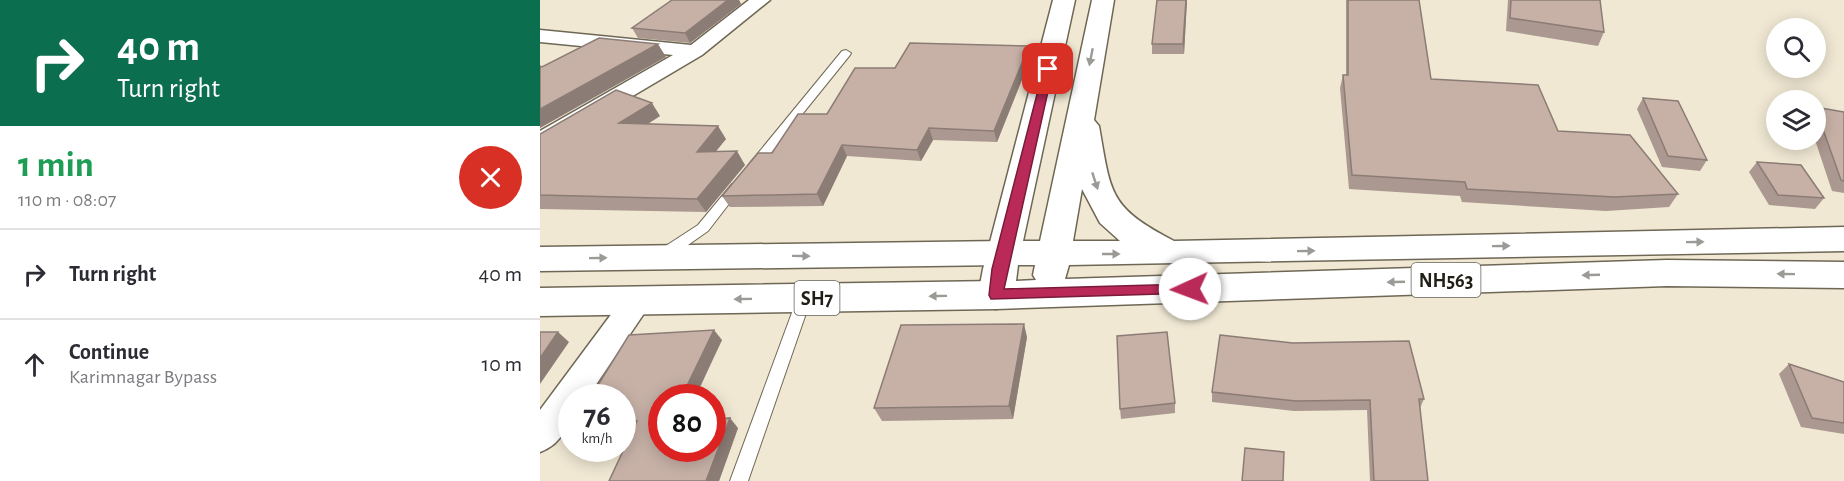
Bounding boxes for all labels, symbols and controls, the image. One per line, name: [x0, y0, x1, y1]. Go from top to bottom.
map controls: [1766, 18, 1826, 150]
button: search: [1766, 18, 1826, 78]
icon: right: [18, 24, 96, 102]
text: 40 m: [117, 26, 200, 68]
pin: [1022, 43, 1073, 94]
one-way arrow: [1086, 48, 1095, 67]
icon: arrive: [1031, 52, 1064, 85]
text: Turn right: [117, 75, 220, 102]
button: layers: [1766, 90, 1826, 150]
button: close: [459, 146, 522, 209]
text: 1 min: [18, 147, 94, 183]
one-way arrow: [1091, 173, 1101, 191]
text: 110 m · 08:07: [18, 190, 116, 210]
one-way arrow: [1686, 238, 1705, 247]
one-way arrow: [1491, 242, 1510, 251]
one-way arrow: [1296, 246, 1315, 255]
one-way arrow: [1101, 249, 1120, 259]
one-way arrow: [792, 251, 811, 261]
one-way arrow: [589, 254, 608, 263]
position arrow: [1158, 257, 1222, 321]
icon: right: [18, 258, 51, 291]
text: Turn right: [69, 263, 156, 285]
text: 40 m: [479, 263, 522, 285]
road number: NH563: [1412, 263, 1480, 297]
one-way arrow: [1776, 269, 1795, 279]
one-way arrow: [1581, 271, 1600, 280]
one-way arrow: [1386, 278, 1405, 287]
road number: SH7: [794, 281, 840, 315]
one-way arrow: [928, 291, 947, 301]
one-way arrow: [733, 294, 752, 304]
text: Continue: [69, 341, 149, 363]
icon: ahead: [18, 348, 51, 381]
text: 10 m: [482, 353, 522, 375]
text: Karimnagar Bypass: [69, 367, 217, 387]
speed limit sign: 80: [648, 384, 726, 462]
text: 76: [583, 401, 611, 431]
text: km/h: [582, 431, 612, 446]

